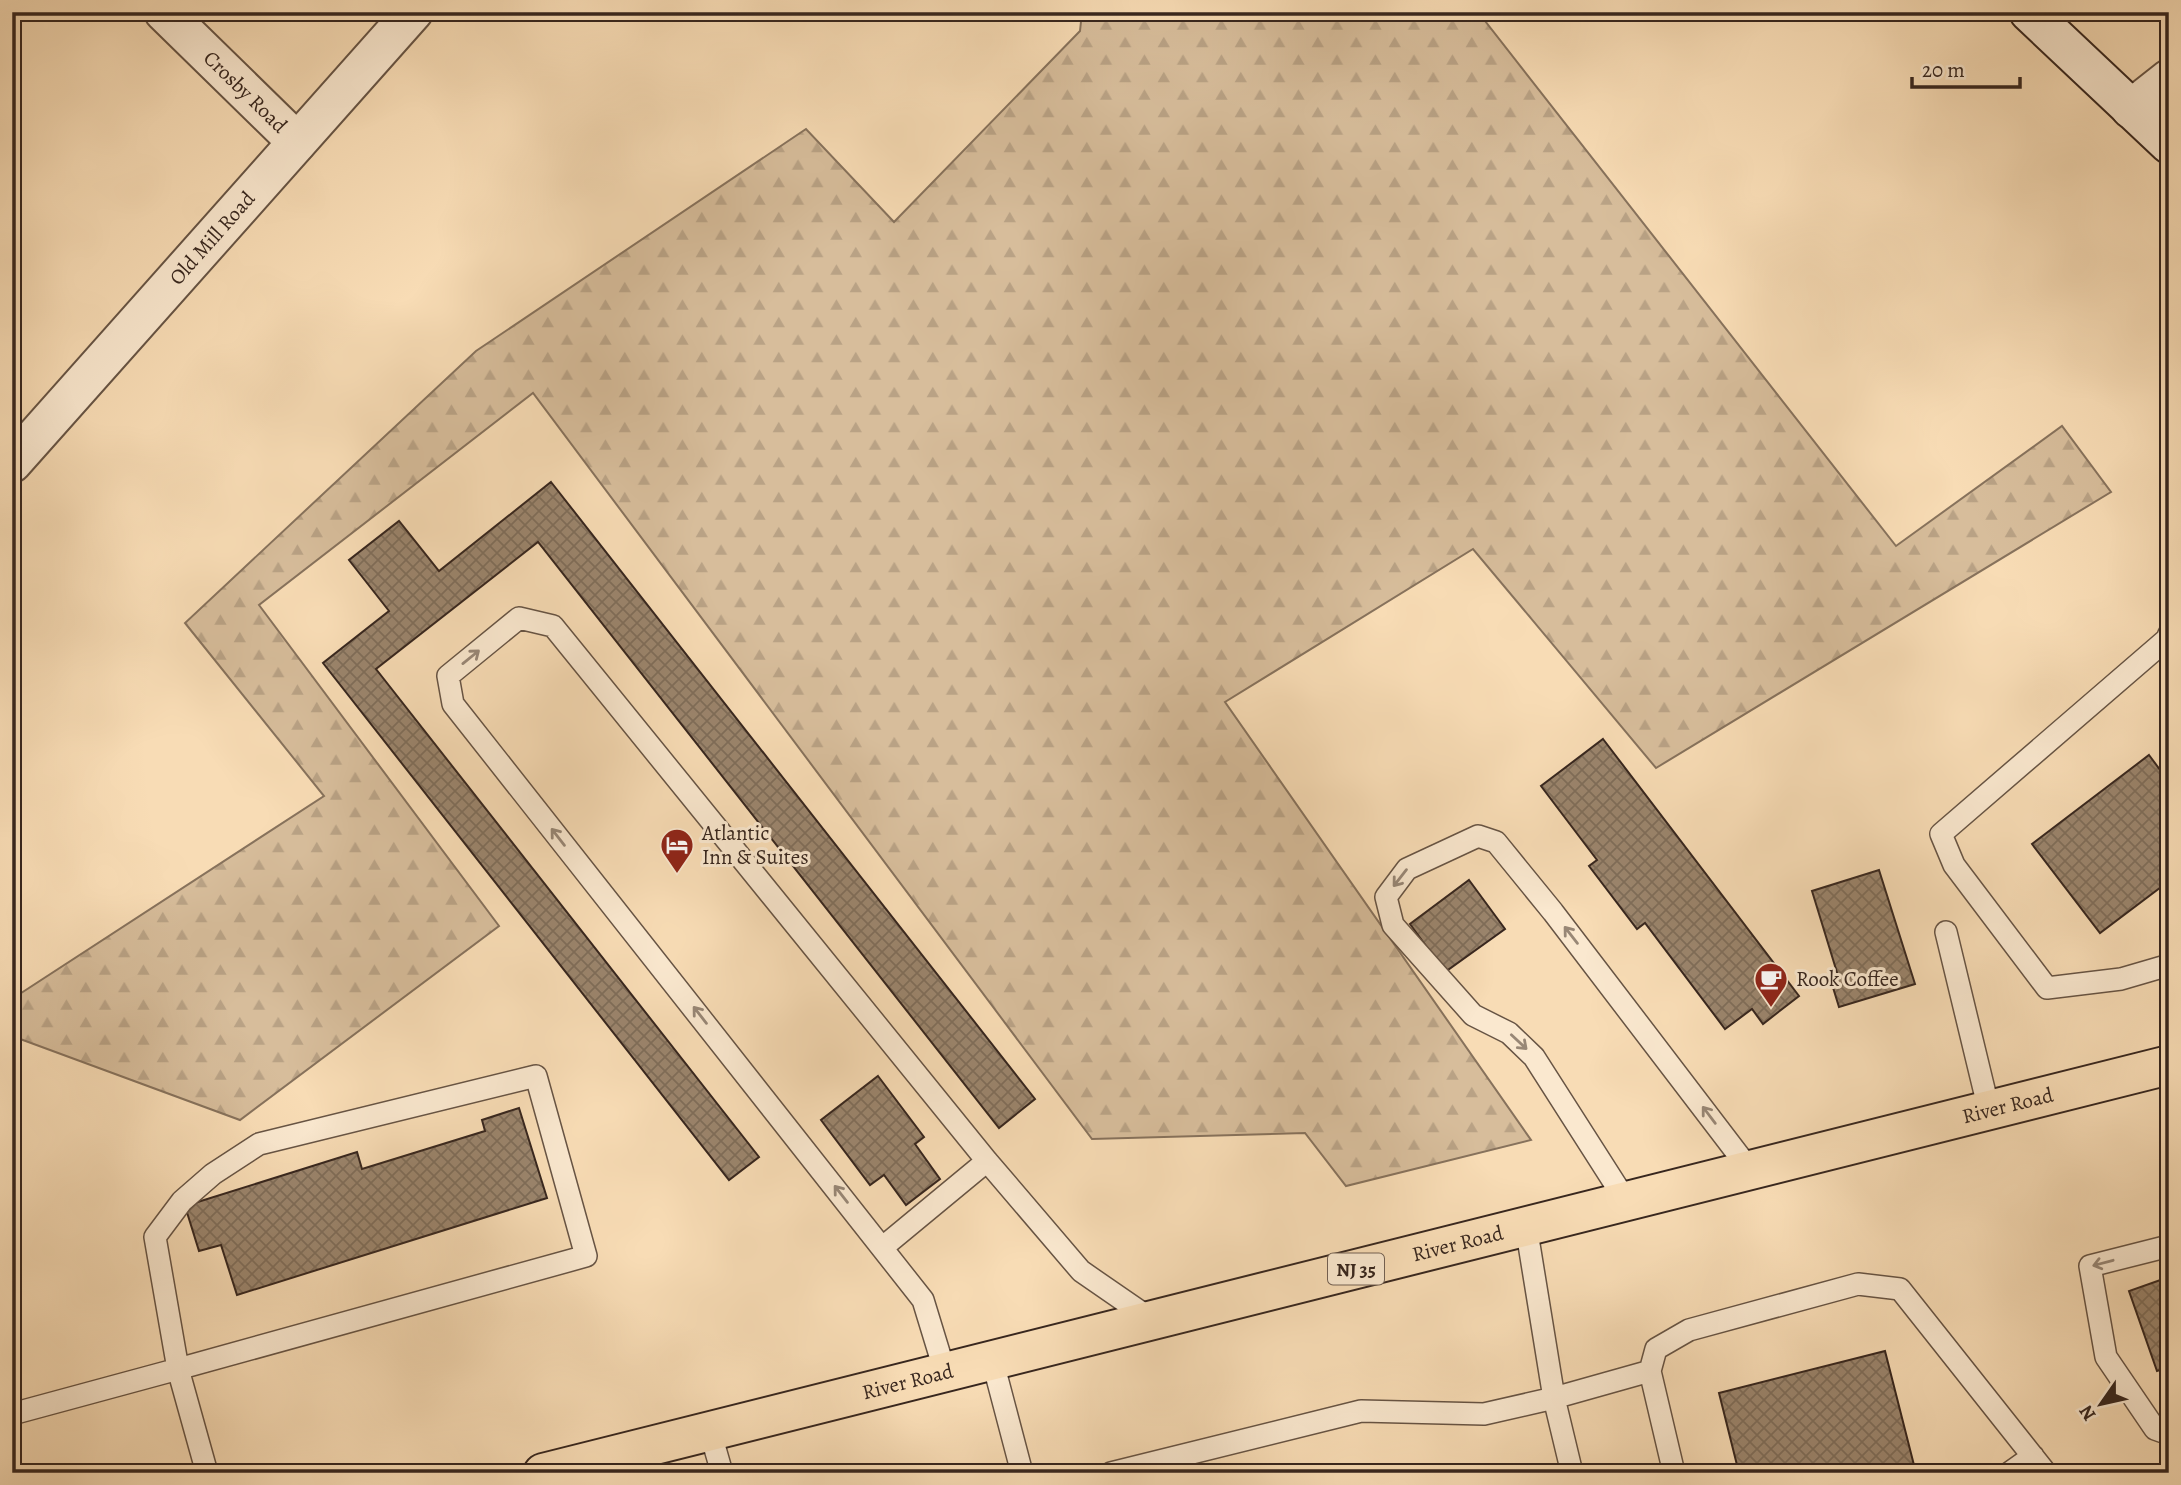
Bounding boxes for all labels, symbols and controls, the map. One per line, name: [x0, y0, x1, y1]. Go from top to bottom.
street label: Crosby Road: [197, 44, 294, 140]
scale bar: [1912, 46, 2020, 90]
text: 20 m: [1922, 56, 1965, 84]
street label: Old Mill Road: [163, 185, 262, 291]
one-way arrow: [462, 650, 480, 665]
place label: Atlantic Inn & Suites: [701, 819, 809, 871]
hotel icon: Atlantic Inn & Suites: [658, 826, 696, 875]
one-way arrow: [551, 828, 566, 847]
one-way arrow: [1393, 869, 1408, 887]
one-way arrow: [1563, 926, 1578, 945]
cafe icon: Rook Coffee: [1752, 960, 1790, 1009]
place label: Rook Coffee: [1796, 965, 1899, 993]
one-way arrow: [692, 1007, 707, 1025]
one-way arrow: [1510, 1033, 1528, 1050]
street label: River Road: [1959, 1080, 2057, 1130]
one-way arrow: [1702, 1106, 1717, 1125]
one-way arrow: [833, 1185, 848, 1203]
street label: River Road: [1409, 1218, 1507, 1268]
road number: NJ 35: [1328, 1254, 1384, 1284]
one-way arrow: [2092, 1257, 2115, 1270]
street label: River Road: [859, 1356, 957, 1406]
north arrow: [2066, 1370, 2136, 1440]
text: N: [2073, 1400, 2102, 1426]

